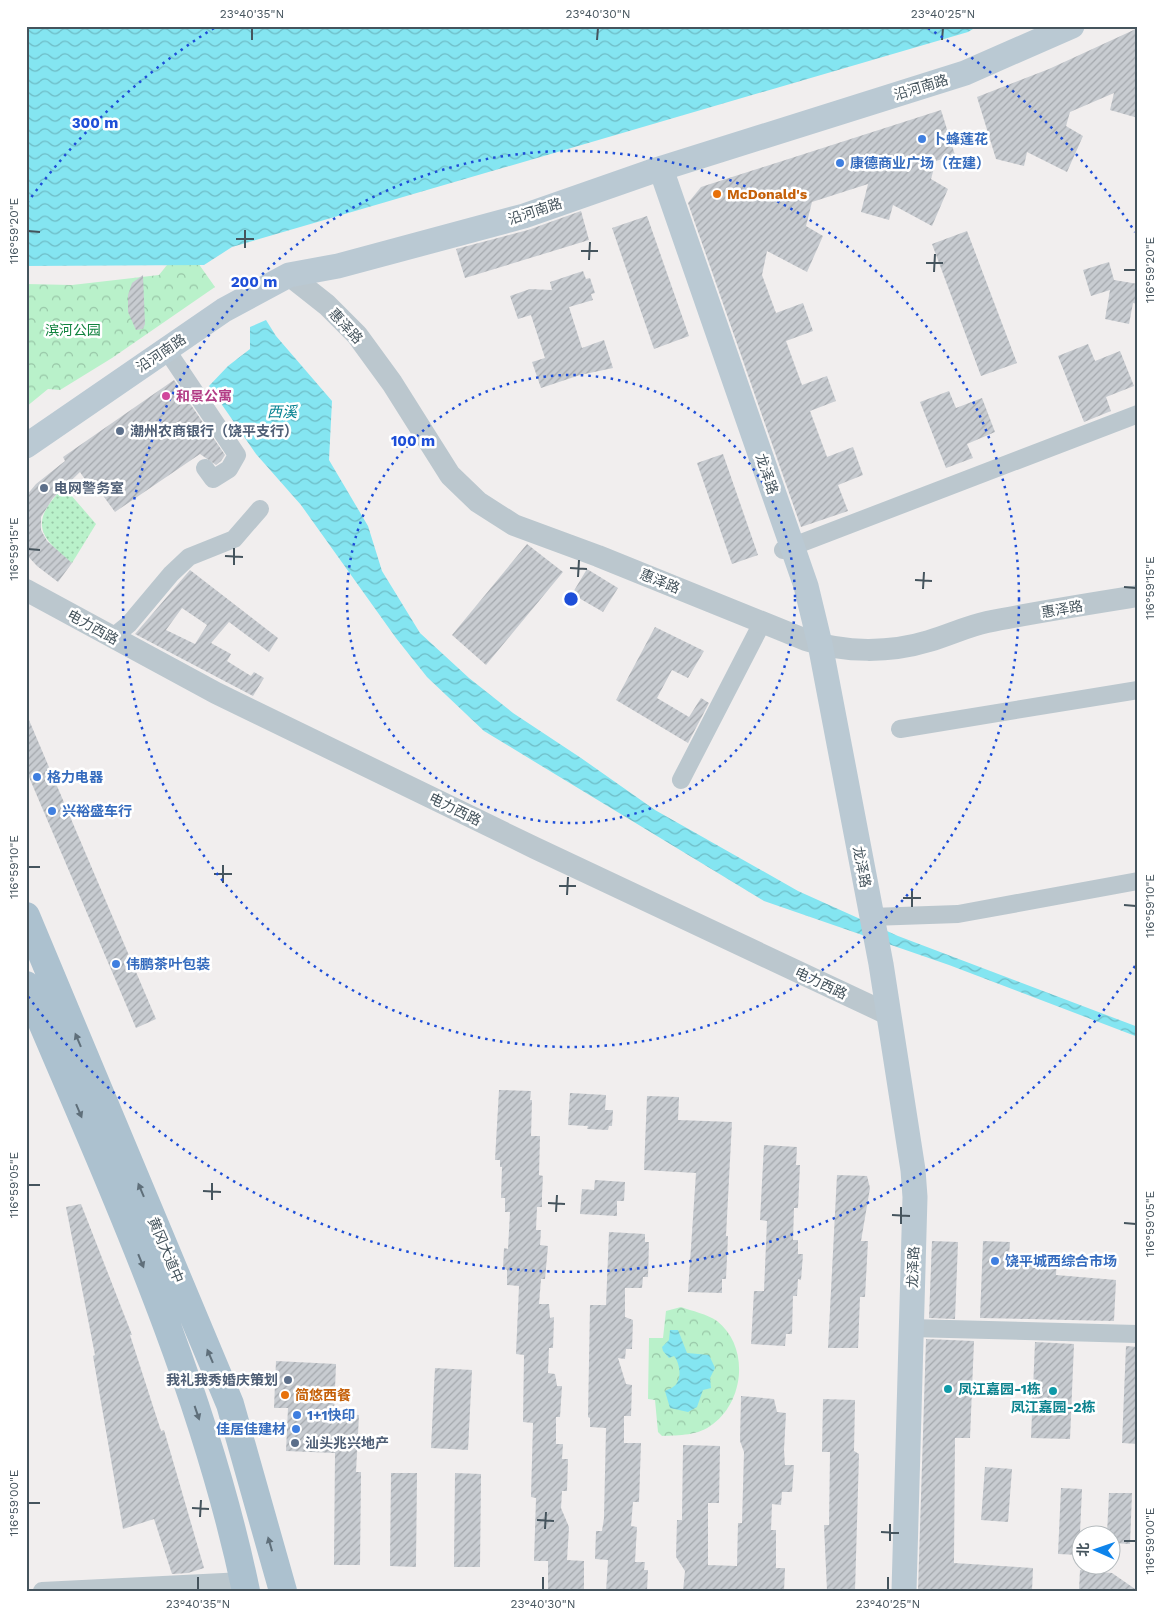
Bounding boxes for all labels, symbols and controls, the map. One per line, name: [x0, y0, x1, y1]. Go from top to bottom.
text: 23°40'35"N: [220, 7, 284, 21]
text: 23°40'30"N: [566, 7, 630, 21]
text: 23°40'25"N: [911, 7, 975, 21]
street label: 沿河南路: [892, 71, 950, 103]
text: 300 m: [72, 114, 118, 132]
place label: 卜蜂莲花: [932, 131, 988, 147]
marker: 卜蜂莲花: [916, 133, 928, 145]
place label: 康德商业广场（在建）: [850, 155, 990, 171]
marker: 康德商业广场（在建）: [834, 157, 846, 169]
place label: McDonald's: [727, 186, 808, 202]
marker: McDonald's: [711, 188, 723, 200]
street label: 沿河南路: [506, 195, 564, 227]
text: 116°59'20"E: [7, 197, 21, 264]
text: 116°59'20"E: [1143, 236, 1157, 303]
text: 200 m: [231, 273, 277, 291]
street label: 惠泽路: [326, 305, 366, 347]
park label: 滨河公园: [45, 322, 101, 338]
street label: 沿河南路: [133, 331, 189, 375]
place label: 和景公寓: [176, 388, 232, 404]
marker: 和景公寓: [160, 390, 172, 402]
water label: 西溪: [267, 403, 299, 421]
place label: 潮州农商银行（饶平支行）: [130, 423, 298, 439]
marker: 潮州农商银行（饶平支行）: [114, 425, 126, 437]
text: 100 m: [391, 432, 435, 450]
street label: 龙泽路: [753, 452, 781, 496]
place label: 电网警务室: [54, 480, 124, 496]
marker: 电网警务室: [38, 482, 50, 494]
text: 116°59'15"E: [7, 517, 21, 581]
text: 116°59'15"E: [1143, 556, 1157, 620]
street label: 惠泽路: [638, 566, 682, 596]
centre of rings: [562, 590, 580, 608]
street label: 惠泽路: [1040, 597, 1084, 621]
street label: 电力西路: [65, 606, 121, 648]
place label: 格力电器: [47, 769, 104, 785]
marker: 格力电器: [31, 771, 43, 783]
street label: 电力西路: [426, 790, 484, 828]
place label: 兴裕盛车行: [62, 803, 132, 819]
marker: 兴裕盛车行: [46, 805, 58, 817]
text: 116°59'10"E: [7, 835, 21, 899]
street label: 龙泽路: [850, 845, 874, 889]
text: 116°59'10"E: [1143, 874, 1157, 938]
place label: 伟鹏茶叶包装: [126, 956, 210, 972]
marker: 伟鹏茶叶包装: [110, 958, 122, 970]
street label: 电力西路: [792, 964, 850, 1002]
one-way arrow: [73, 1033, 81, 1047]
one-way arrow: [76, 1104, 84, 1118]
text: 116°59'05"E: [7, 1151, 21, 1218]
one-way arrow: [136, 1183, 144, 1197]
text: 116°59'05"E: [1143, 1190, 1157, 1257]
street label: 黄冈大道中: [145, 1215, 187, 1285]
street label: 龙泽路: [904, 1246, 922, 1288]
place label: 饶平城西综合市场: [1005, 1253, 1117, 1269]
one-way arrow: [137, 1254, 145, 1269]
marker: 饶平城西综合市场: [989, 1255, 1001, 1267]
one-way arrow: [206, 1348, 214, 1363]
place label: 我礼我秀婚庆策划: [166, 1372, 278, 1388]
marker: 我礼我秀婚庆策划: [282, 1374, 294, 1386]
place label: 凤江嘉园-1栋: [958, 1381, 1041, 1397]
marker: 凤江嘉园-1栋: [942, 1383, 954, 1395]
marker: 凤江嘉园-2栋: [1047, 1385, 1059, 1397]
place label: 简悠西餐: [295, 1387, 351, 1403]
marker: 简悠西餐: [279, 1389, 291, 1401]
place label: 凤江嘉园-2栋: [1010, 1399, 1096, 1415]
one-way arrow: [194, 1406, 202, 1421]
place label: 1+1快印: [307, 1407, 355, 1423]
marker: 1+1快印: [291, 1409, 303, 1421]
place label: 佳居佳建材: [216, 1421, 286, 1437]
marker: 佳居佳建材: [290, 1423, 302, 1435]
place label: 汕头兆兴地产: [305, 1435, 389, 1451]
marker: 汕头兆兴地产: [289, 1437, 301, 1449]
text: 116°59'00"E: [7, 1469, 21, 1536]
text: 116°59'00"E: [1143, 1507, 1157, 1574]
north arrow: [1072, 1524, 1122, 1574]
one-way arrow: [266, 1536, 274, 1551]
text: 北: [1075, 1542, 1091, 1557]
text: 23°40'35"N: [166, 1597, 230, 1611]
text: 23°40'30"N: [511, 1597, 575, 1611]
text: 23°40'25"N: [856, 1597, 920, 1611]

